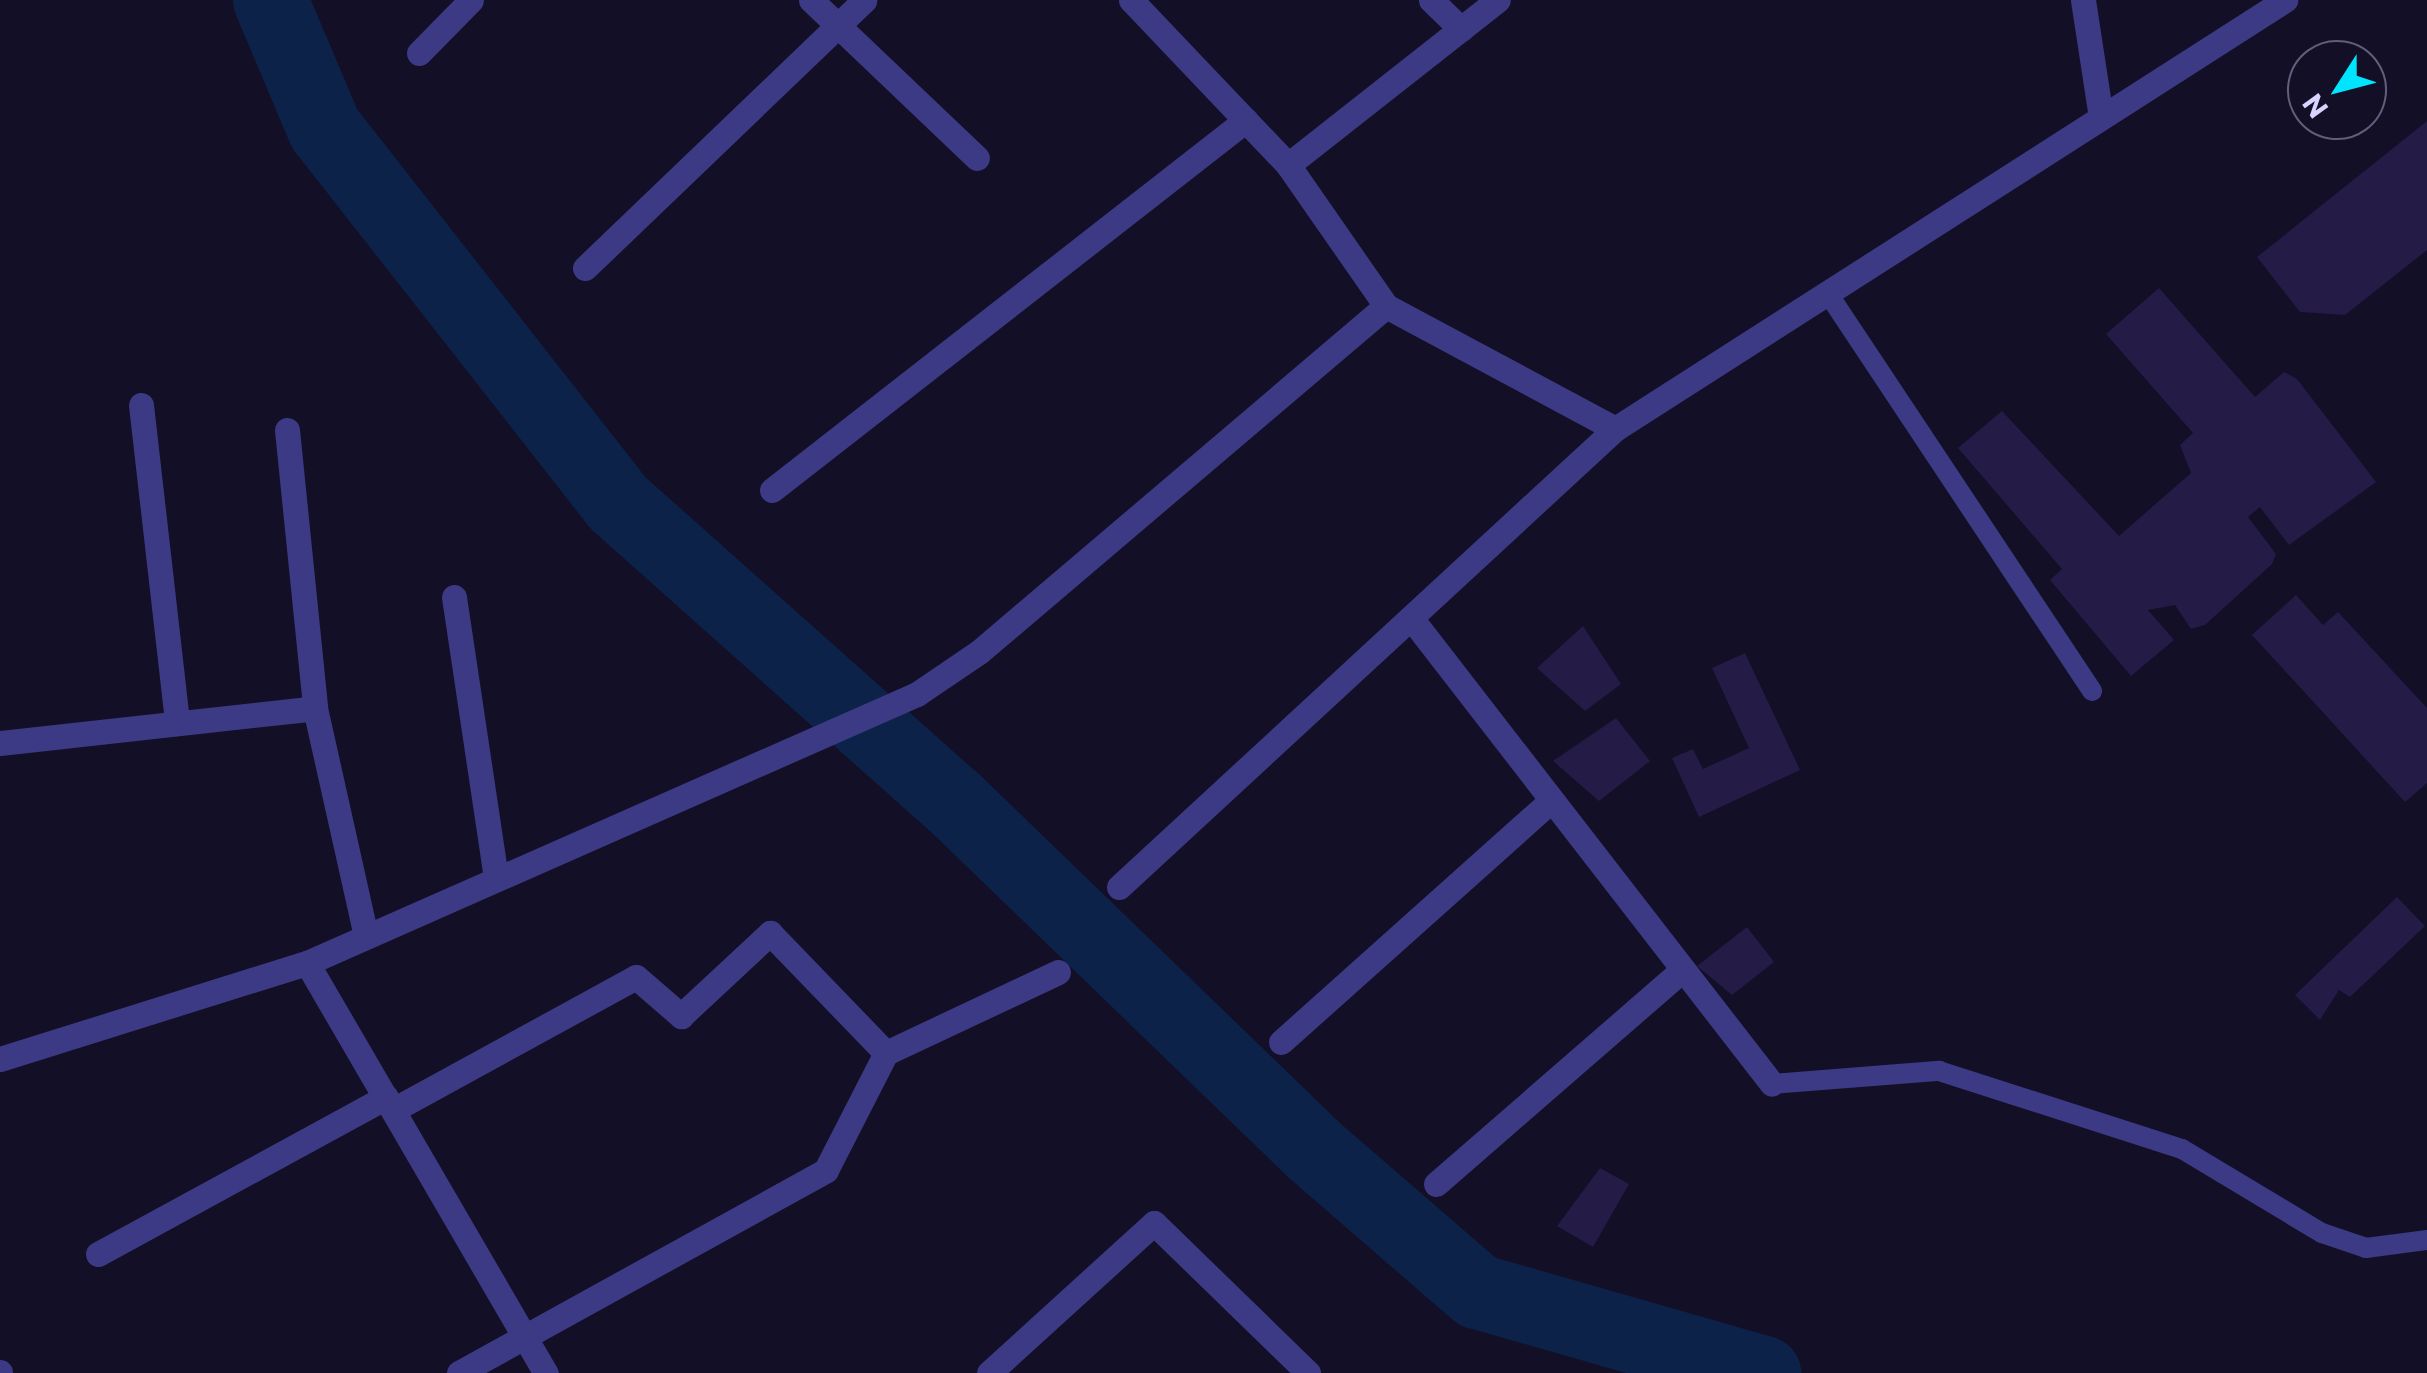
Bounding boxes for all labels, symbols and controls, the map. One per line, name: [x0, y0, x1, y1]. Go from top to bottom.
north arrow: [2287, 40, 2387, 140]
text: N: [2294, 88, 2334, 125]

